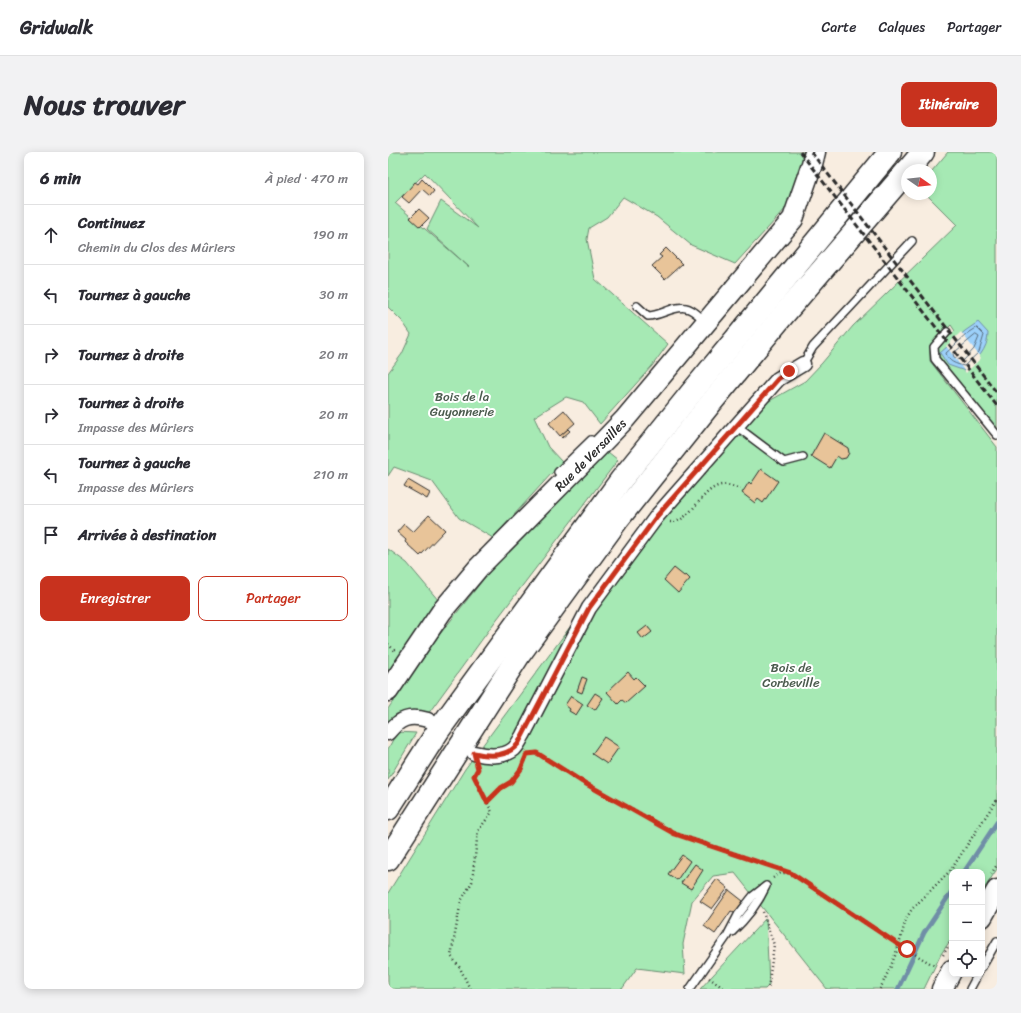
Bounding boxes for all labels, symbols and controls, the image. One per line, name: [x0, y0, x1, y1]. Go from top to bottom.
text: Gridwalk: [20, 11, 93, 44]
text: Carte: [822, 15, 856, 40]
text: Calques: [878, 15, 925, 40]
text: Partager: [947, 15, 1001, 40]
text: Nous trouver: [24, 80, 184, 129]
button: Itinéraire: [901, 82, 997, 127]
text: 6 min: [40, 163, 81, 193]
north arrow: [901, 164, 937, 200]
text: À pied · 470 m: [265, 167, 348, 190]
text: Continuez: [78, 210, 145, 236]
text: 190 m: [313, 223, 348, 246]
icon: ahead: [40, 224, 62, 246]
text: Chemin du Clos des Mûriers: [78, 236, 235, 259]
text: Tournez à gauche: [78, 282, 190, 308]
text: 30 m: [319, 283, 348, 306]
icon: left: [40, 284, 62, 306]
text: Tournez à droite: [78, 342, 184, 368]
text: 20 m: [319, 343, 348, 366]
icon: right: [40, 344, 62, 366]
route end: [780, 362, 798, 380]
park label: Bois de la Guyonnerie: [430, 385, 494, 423]
text: Tournez à droite: [78, 390, 184, 416]
text: 20 m: [319, 403, 348, 426]
icon: right: [40, 404, 62, 426]
street label: Rue de Versailles: [549, 413, 632, 497]
text: Impasse des Mûriers: [78, 416, 194, 439]
text: Tournez à gauche: [78, 450, 190, 476]
text: 210 m: [313, 463, 348, 486]
icon: left: [40, 464, 62, 486]
text: Impasse des Mûriers: [78, 476, 194, 499]
text: Arrivée à destination: [78, 522, 216, 548]
icon: arrive: [40, 524, 62, 546]
button: Enregistrer: [40, 576, 190, 621]
button: Partager: [198, 576, 348, 621]
park label: Bois de Corbeville: [762, 656, 820, 694]
map controls: [949, 869, 985, 977]
button: +: [949, 869, 985, 905]
button: −: [949, 905, 985, 941]
route start: [898, 940, 916, 958]
button: locate: [949, 941, 985, 977]

